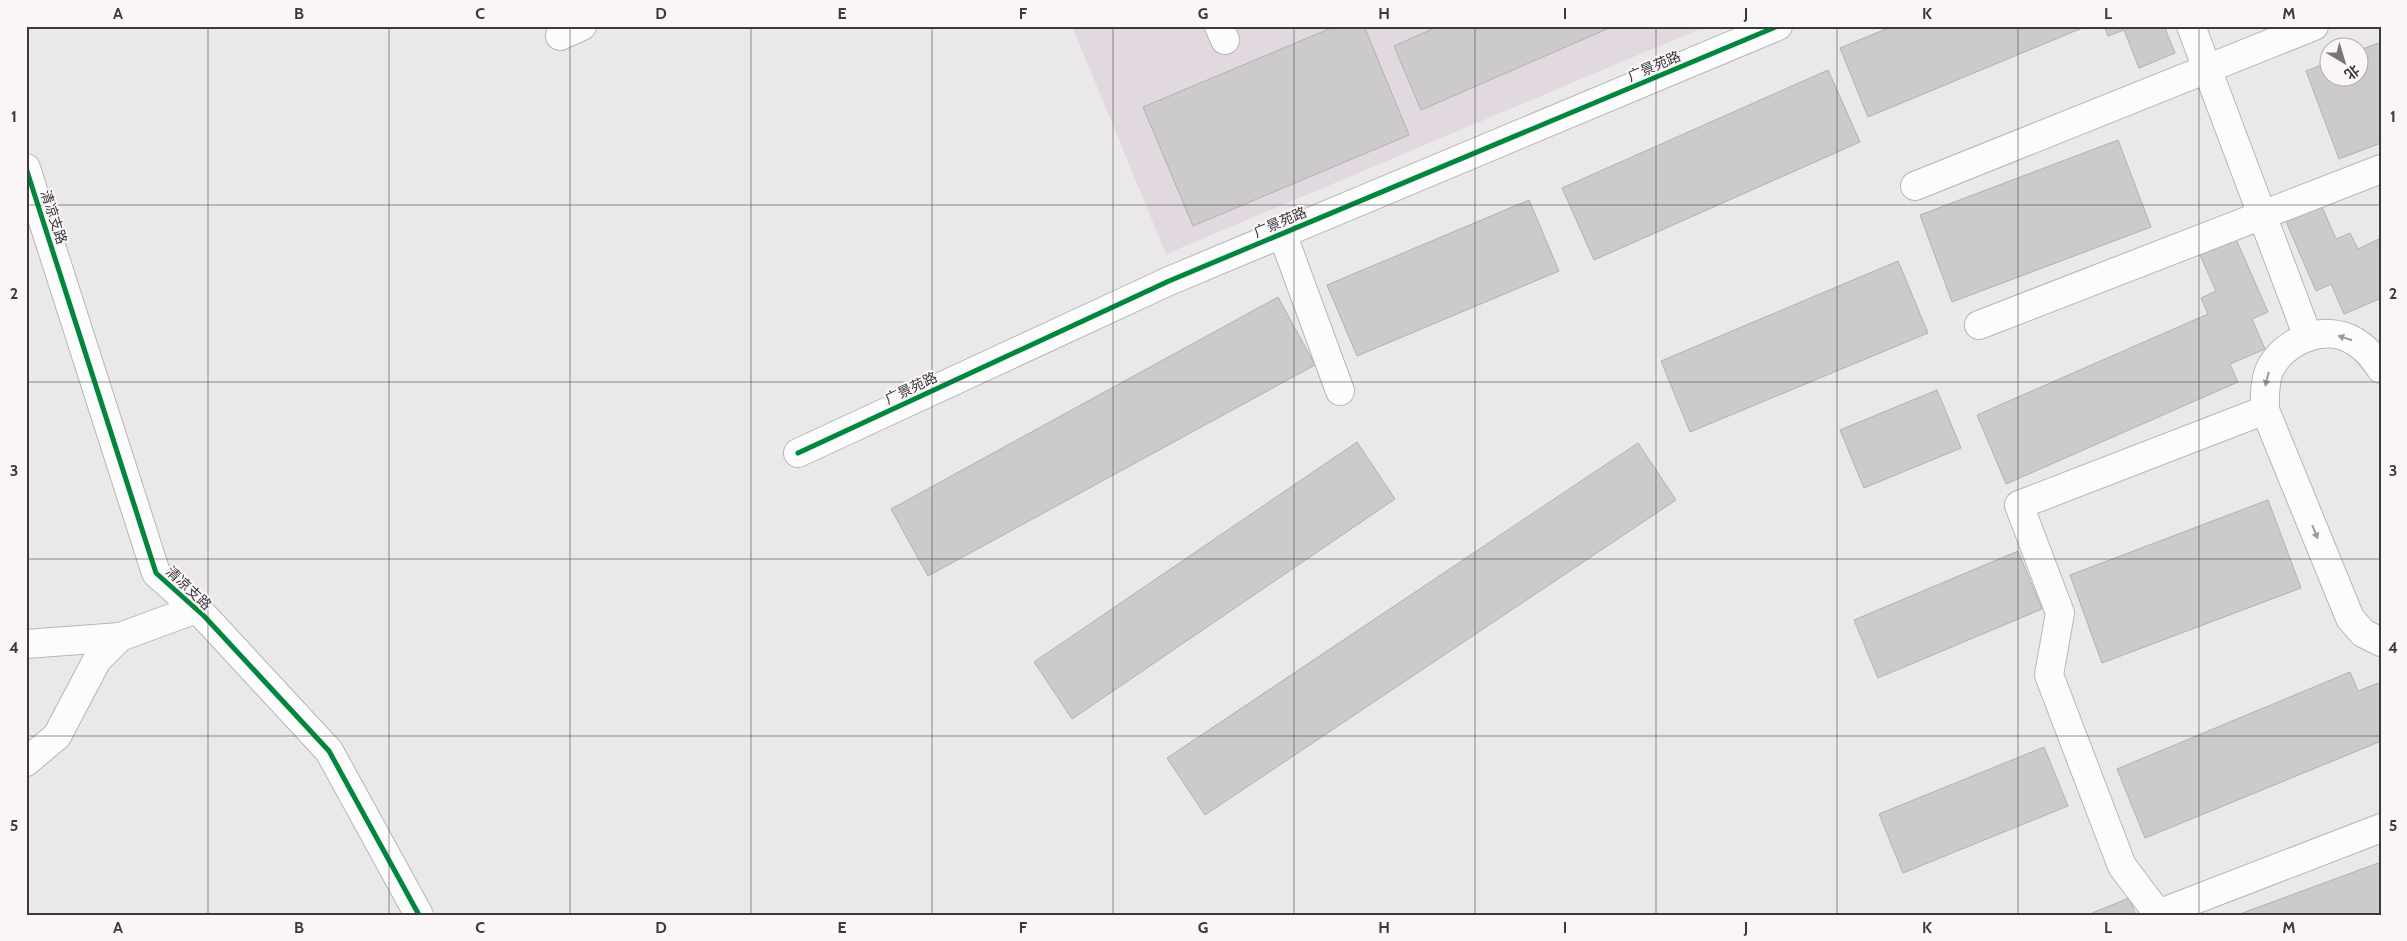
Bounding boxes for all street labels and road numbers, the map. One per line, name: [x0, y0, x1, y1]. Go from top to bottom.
street label: 广景苑路: [1625, 47, 1683, 85]
street label: 清凉支路: [37, 188, 71, 246]
street label: 广景苑路: [1251, 203, 1309, 241]
street label: 广景苑路: [882, 368, 940, 408]
street label: 清凉支路: [162, 562, 216, 614]

